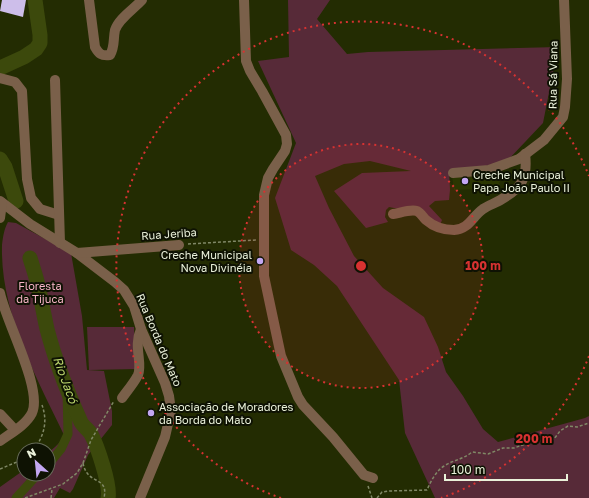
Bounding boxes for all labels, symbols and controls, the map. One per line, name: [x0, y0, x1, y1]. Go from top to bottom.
street label: Rua Sá Viana: [545, 41, 560, 109]
place label: Creche Municipal Papa João Paulo II: [473, 168, 570, 194]
marker: Creche Municipal Papa João Paulo II: [460, 176, 470, 186]
street label: Rua Jeriba: [141, 225, 197, 242]
place label: Creche Municipal Nova Divinéia: [161, 248, 252, 274]
marker: Creche Municipal Nova Divinéia: [255, 256, 265, 266]
text: 100 m: [465, 258, 501, 273]
centre of rings: [354, 259, 368, 273]
park label: Floresta da Tijuca: [16, 279, 64, 305]
street label: Rua Borda do Mato: [134, 291, 185, 388]
water label: Rio Jacó: [50, 354, 81, 407]
place label: Associação de Moradores da Borda do Mato: [159, 400, 294, 426]
marker: Associação de Moradores da Borda do Mato: [146, 408, 156, 418]
text: 200 m: [516, 431, 552, 446]
north arrow: [16, 442, 56, 482]
text: N: [25, 445, 38, 460]
scale bar: [445, 456, 567, 482]
text: 100 m: [451, 462, 485, 477]

